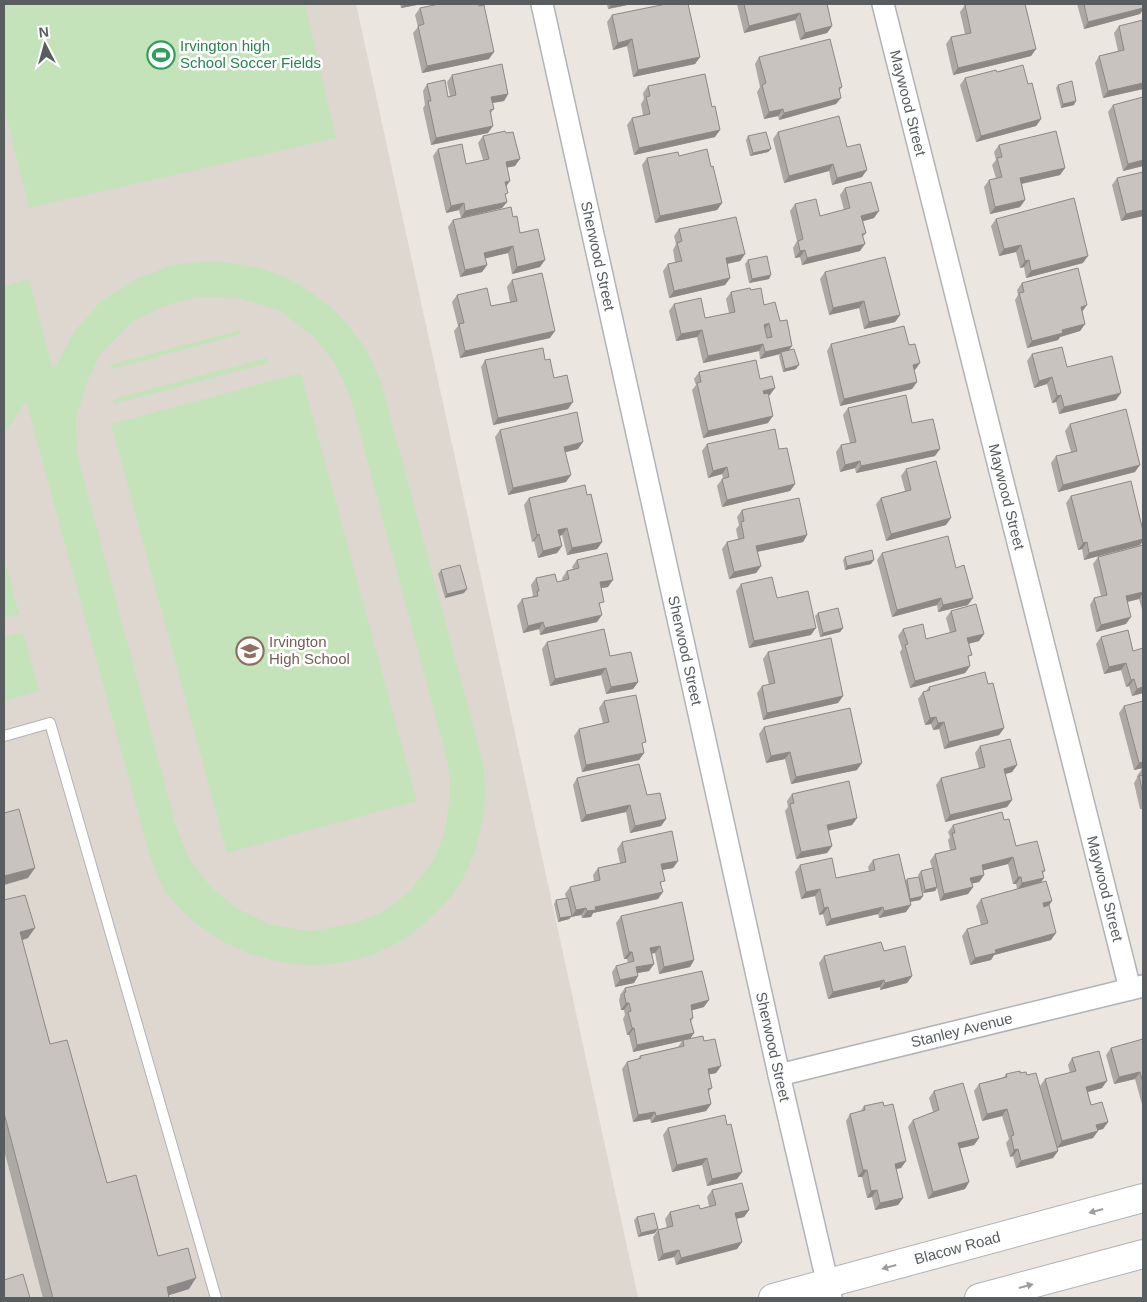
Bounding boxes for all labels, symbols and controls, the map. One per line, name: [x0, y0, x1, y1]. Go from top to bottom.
north arrow: [20, 20, 70, 70]
text: N: [38, 24, 50, 41]
place label: Irvington high School Soccer Fields: [180, 37, 321, 71]
sports icon: Irvington high School Soccer Fields: [146, 40, 176, 70]
street label: Maywood Street: [887, 48, 930, 158]
street label: Sherwood Street: [578, 199, 619, 313]
street label: Maywood Street: [986, 442, 1029, 552]
street label: Sherwood Street: [665, 594, 706, 707]
place label: Irvington High School: [269, 633, 350, 667]
school or university icon: Irvington High School: [235, 636, 265, 666]
street label: Maywood Street: [1084, 834, 1127, 944]
street label: Sherwood Street: [753, 990, 794, 1104]
street label: Stanley Avenue: [909, 1009, 1014, 1050]
one-way arrow: [1089, 1207, 1104, 1215]
street label: Blacow Road: [912, 1228, 1002, 1267]
one-way arrow: [881, 1263, 896, 1271]
one-way arrow: [1018, 1281, 1033, 1289]

